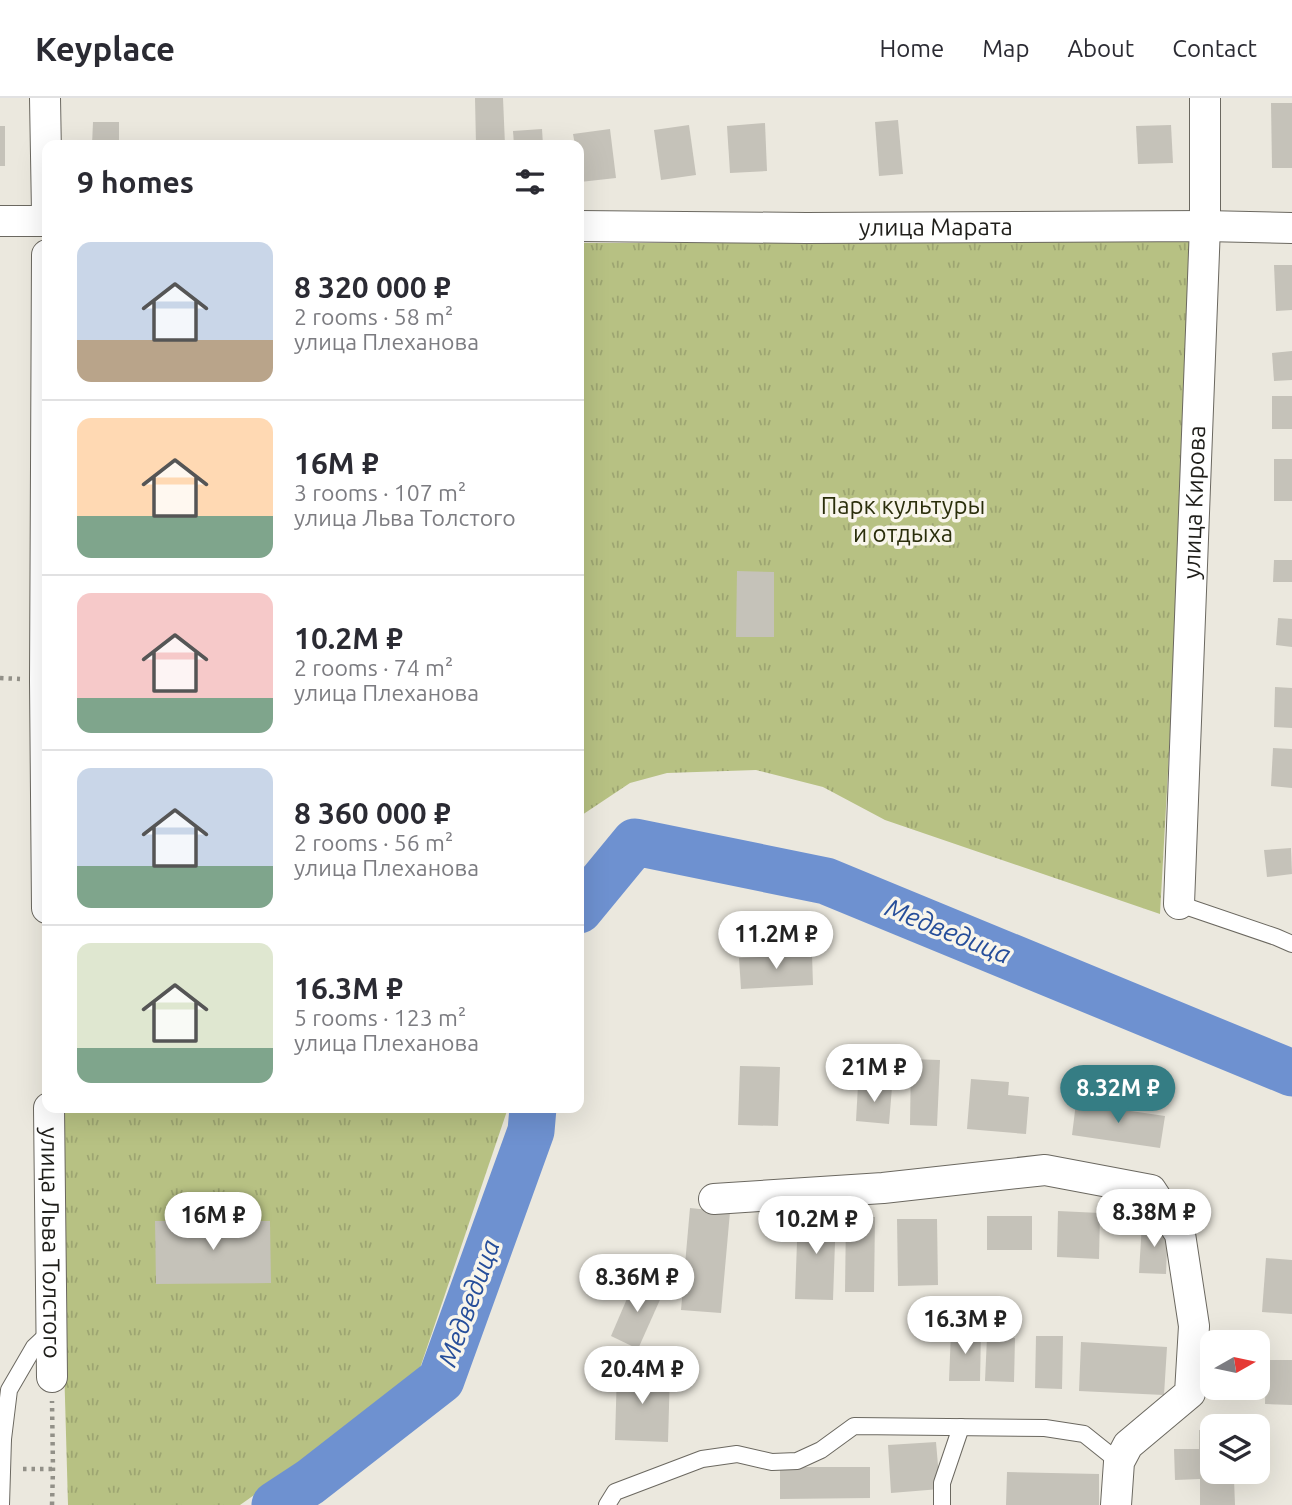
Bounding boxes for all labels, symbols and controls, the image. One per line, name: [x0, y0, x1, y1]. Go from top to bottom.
text: Keyplace: [35, 30, 175, 67]
text: Home: [879, 35, 944, 62]
text: Map: [982, 35, 1029, 62]
text: About: [1067, 35, 1134, 62]
text: Contact: [1172, 35, 1257, 62]
icon: filters: [511, 163, 549, 201]
text: 9 homes: [77, 165, 194, 199]
street label: улица Марата: [859, 213, 1013, 241]
icon: home: [133, 270, 217, 354]
text: 8 320 000 ₽: [294, 270, 451, 304]
text: 2 rooms · 58 m²: [294, 304, 453, 329]
text: улица Плеханова: [294, 329, 479, 354]
street label: улица Кирова: [1177, 425, 1210, 580]
icon: home: [133, 446, 217, 530]
text: 16M ₽: [294, 446, 379, 480]
text: 3 rooms · 107 m²: [294, 480, 466, 505]
park label: Парк культуры и отдыха: [821, 492, 985, 547]
text: улица Льва Толстого: [294, 505, 516, 530]
icon: home: [133, 621, 217, 705]
text: 10.2M ₽: [294, 621, 403, 655]
text: 2 rooms · 74 m²: [294, 655, 453, 680]
text: улица Плеханова: [294, 680, 479, 705]
icon: home: [133, 796, 217, 880]
text: 8 360 000 ₽: [294, 796, 451, 830]
text: 2 rooms · 56 m²: [294, 830, 453, 855]
text: улица Плеханова: [294, 855, 479, 880]
water label: Медведица: [881, 892, 1015, 969]
pin: 11.2M ₽: [711, 912, 841, 971]
text: 11.2M ₽: [734, 921, 818, 946]
icon: home: [133, 971, 217, 1055]
text: 16.3M ₽: [294, 971, 403, 1005]
text: 5 rooms · 123 m²: [294, 1005, 466, 1030]
text: улица Плеханова: [294, 1030, 479, 1055]
pin: 21M ₽: [825, 1044, 923, 1104]
text: 21M ₽: [842, 1054, 906, 1079]
pin: 8.32M ₽: [1053, 1066, 1183, 1125]
text: 8.32M ₽: [1076, 1075, 1160, 1100]
street label: улица Льва Толстого: [36, 1127, 66, 1359]
pin: 8.38M ₽: [1089, 1190, 1219, 1249]
pin: 16M ₽: [164, 1192, 262, 1252]
pin: 10.2M ₽: [751, 1196, 881, 1256]
text: 8.38M ₽: [1112, 1199, 1196, 1224]
text: 16M ₽: [181, 1202, 245, 1227]
text: 10.2M ₽: [774, 1206, 858, 1231]
water label: Медведица: [432, 1236, 505, 1370]
pin: 8.36M ₽: [572, 1254, 702, 1314]
text: 8.36M ₽: [595, 1264, 679, 1289]
pin: 16.3M ₽: [900, 1296, 1030, 1356]
text: 16.3M ₽: [923, 1306, 1007, 1331]
north arrow: [1200, 1330, 1270, 1400]
map controls: [1200, 1330, 1270, 1484]
pin: 20.4M ₽: [577, 1346, 707, 1406]
text: 20.4M ₽: [600, 1356, 684, 1381]
button: layers: [1200, 1414, 1270, 1484]

